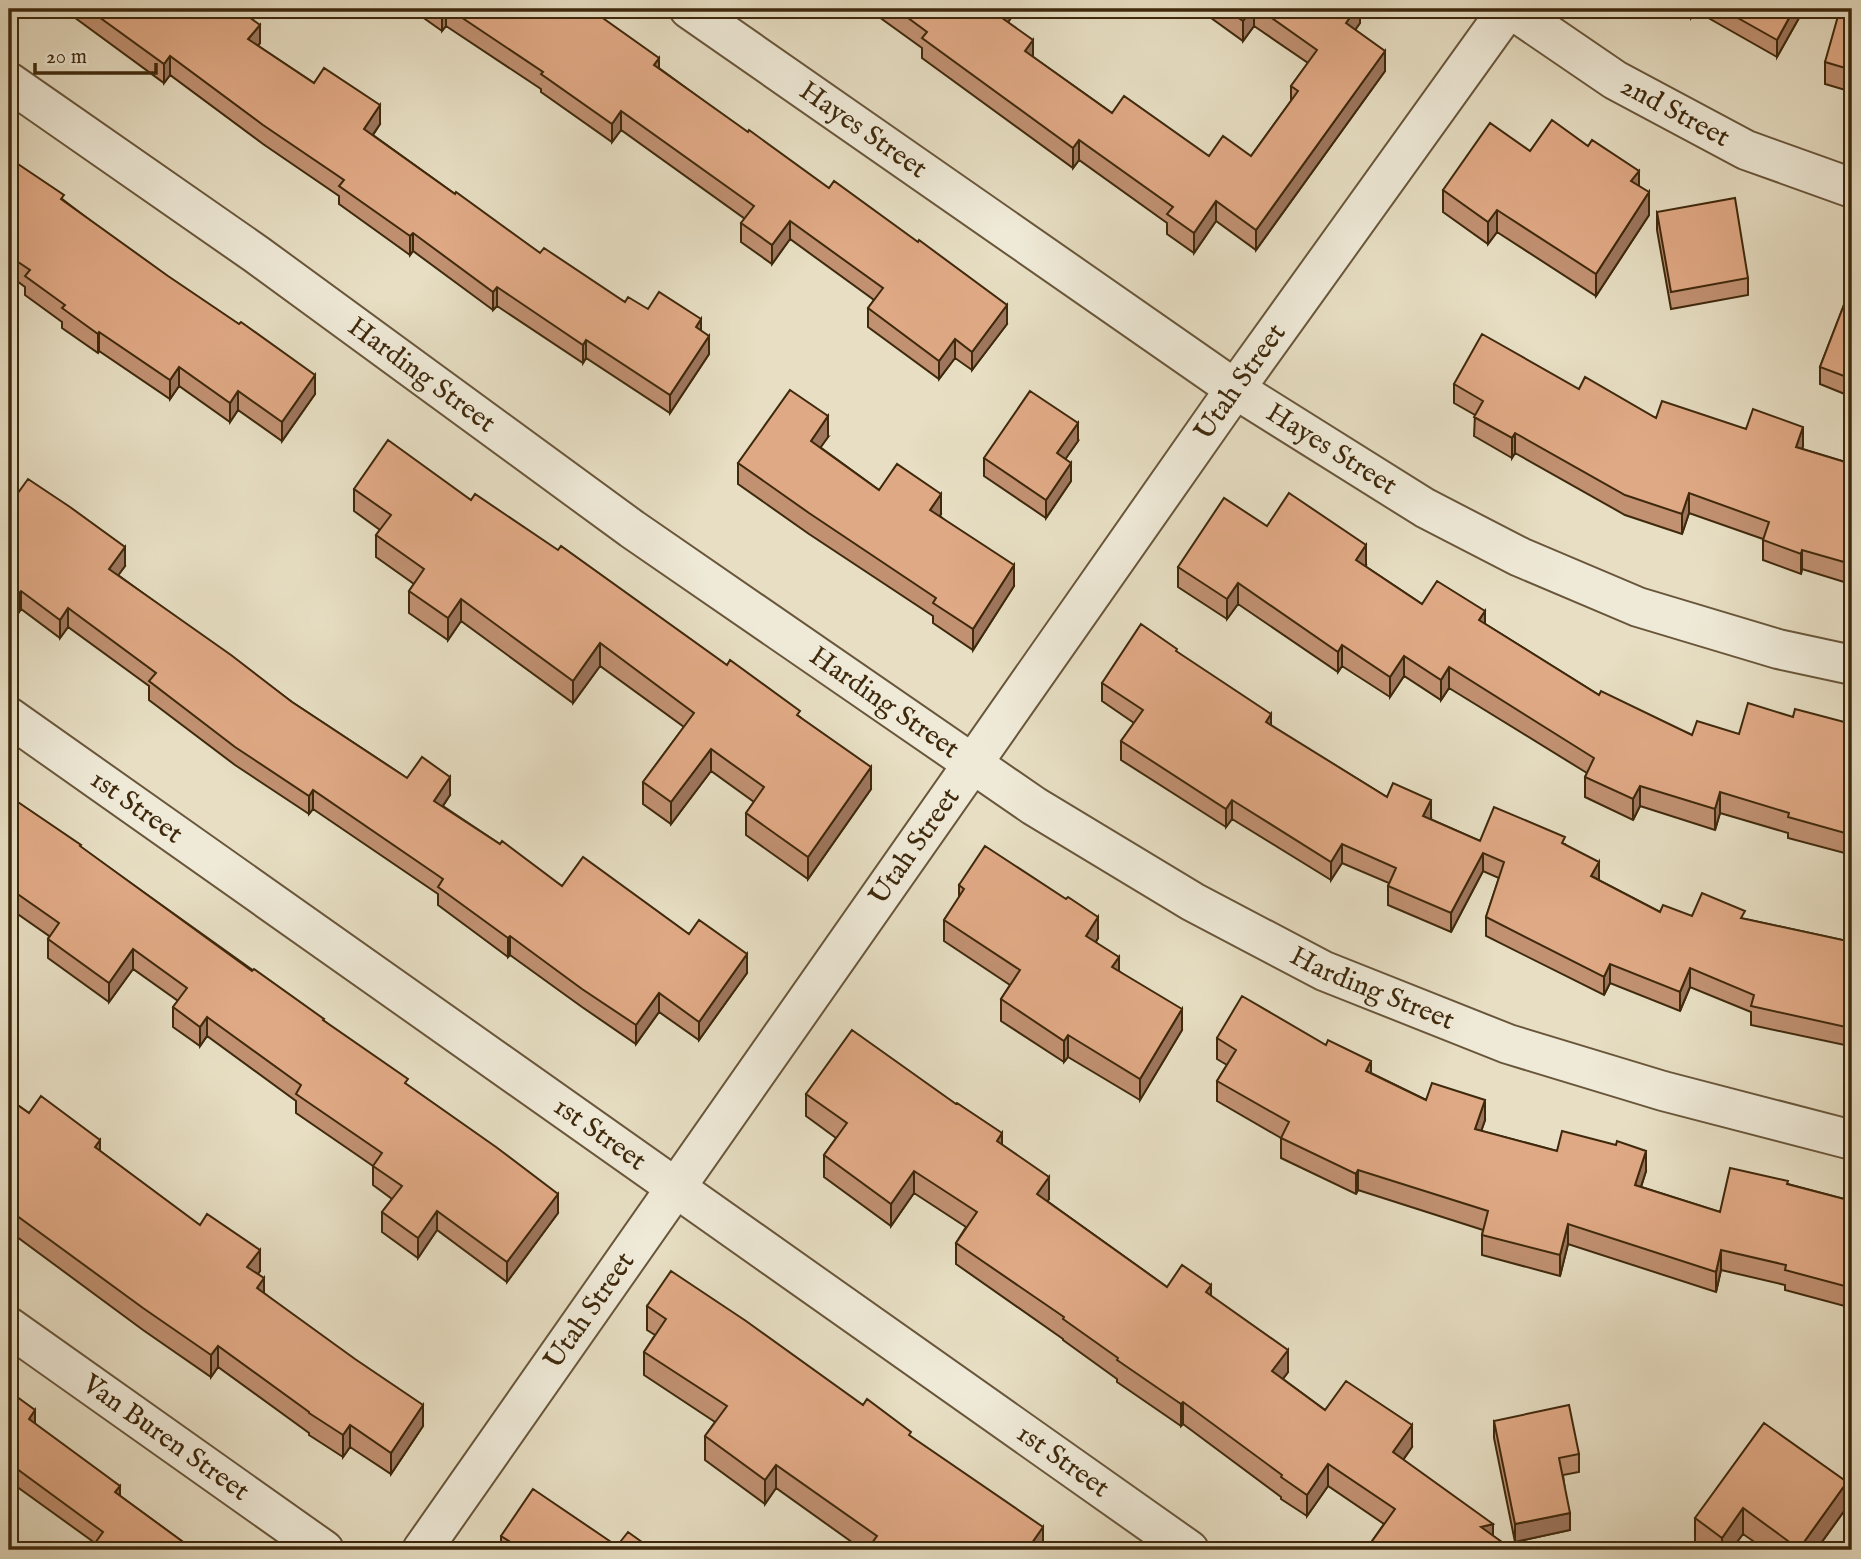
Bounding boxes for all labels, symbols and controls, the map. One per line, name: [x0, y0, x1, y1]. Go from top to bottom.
scale bar: [35, 32, 156, 76]
text: 20 m: [46, 44, 87, 71]
street label: 2nd Street: [1614, 69, 1736, 156]
street label: Hayes Street: [792, 74, 934, 187]
street label: Harding Street: [341, 309, 503, 441]
street label: Utah Street: [1187, 316, 1294, 447]
street label: Hayes Street: [1260, 395, 1404, 504]
street label: Harding Street: [802, 639, 966, 767]
street label: 1st Street: [83, 762, 190, 852]
street label: Utah Street: [862, 781, 968, 912]
street label: Harding Street: [1284, 939, 1460, 1039]
street label: 1st Street: [546, 1089, 653, 1179]
street label: Utah Street: [536, 1245, 643, 1376]
street label: Van Buren Street: [75, 1366, 256, 1509]
street label: 1st Street: [1010, 1416, 1116, 1506]

